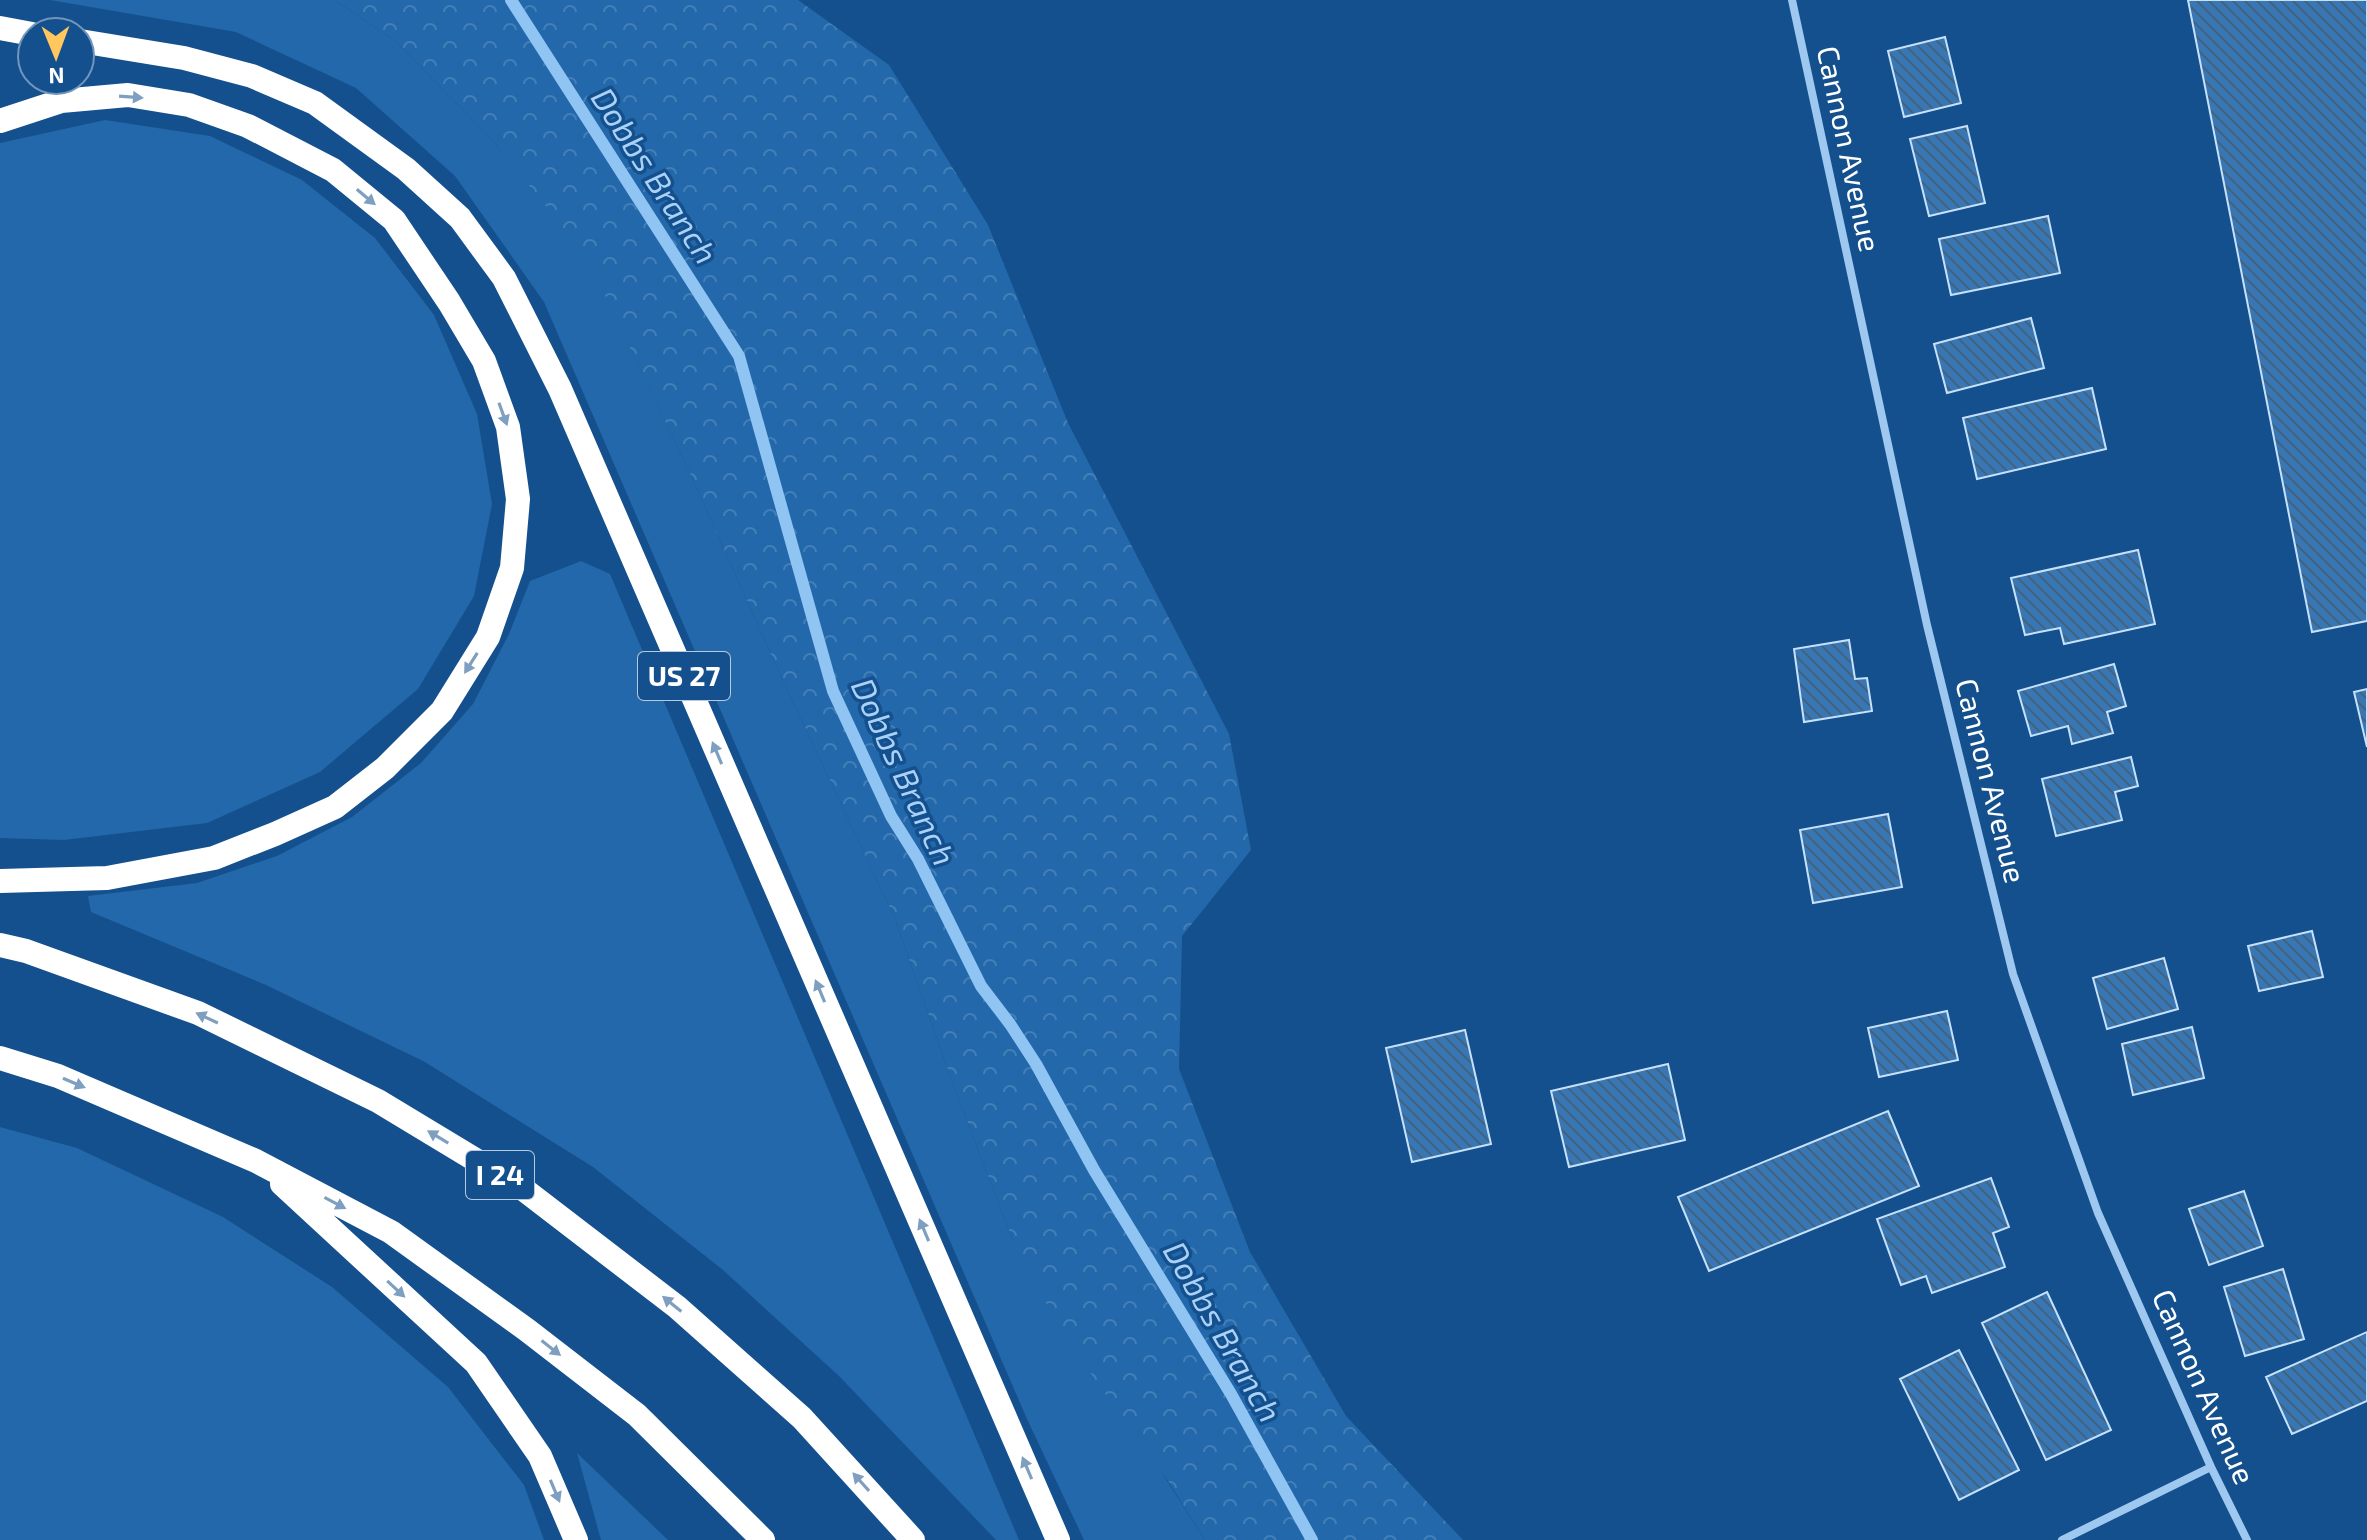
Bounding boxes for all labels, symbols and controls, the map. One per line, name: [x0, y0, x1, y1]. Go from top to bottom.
north arrow: [16, 16, 96, 96]
street label: Cannon Avenue: [1811, 42, 1889, 255]
text: N: [48, 64, 65, 90]
water label: Dobbs Branch: [585, 80, 727, 270]
one-way arrow: [118, 91, 143, 104]
one-way arrow: [356, 188, 376, 205]
one-way arrow: [497, 402, 510, 426]
one-way arrow: [464, 652, 478, 674]
road number: US 27: [638, 652, 730, 700]
water label: Dobbs Branch: [845, 671, 965, 871]
street label: Cannon Avenue: [1949, 675, 2035, 886]
one-way arrow: [711, 741, 724, 764]
one-way arrow: [814, 979, 827, 1003]
one-way arrow: [195, 1011, 219, 1025]
one-way arrow: [62, 1076, 86, 1089]
one-way arrow: [427, 1130, 449, 1144]
road number: I 24: [466, 1151, 534, 1199]
one-way arrow: [324, 1196, 347, 1210]
one-way arrow: [917, 1218, 930, 1242]
water label: Dobbs Branch: [1157, 1234, 1291, 1428]
one-way arrow: [386, 1280, 405, 1298]
street label: Cannon Avenue: [2146, 1283, 2264, 1489]
one-way arrow: [662, 1296, 682, 1313]
one-way arrow: [541, 1339, 561, 1355]
one-way arrow: [1020, 1457, 1033, 1480]
one-way arrow: [852, 1473, 870, 1492]
one-way arrow: [549, 1479, 562, 1503]

